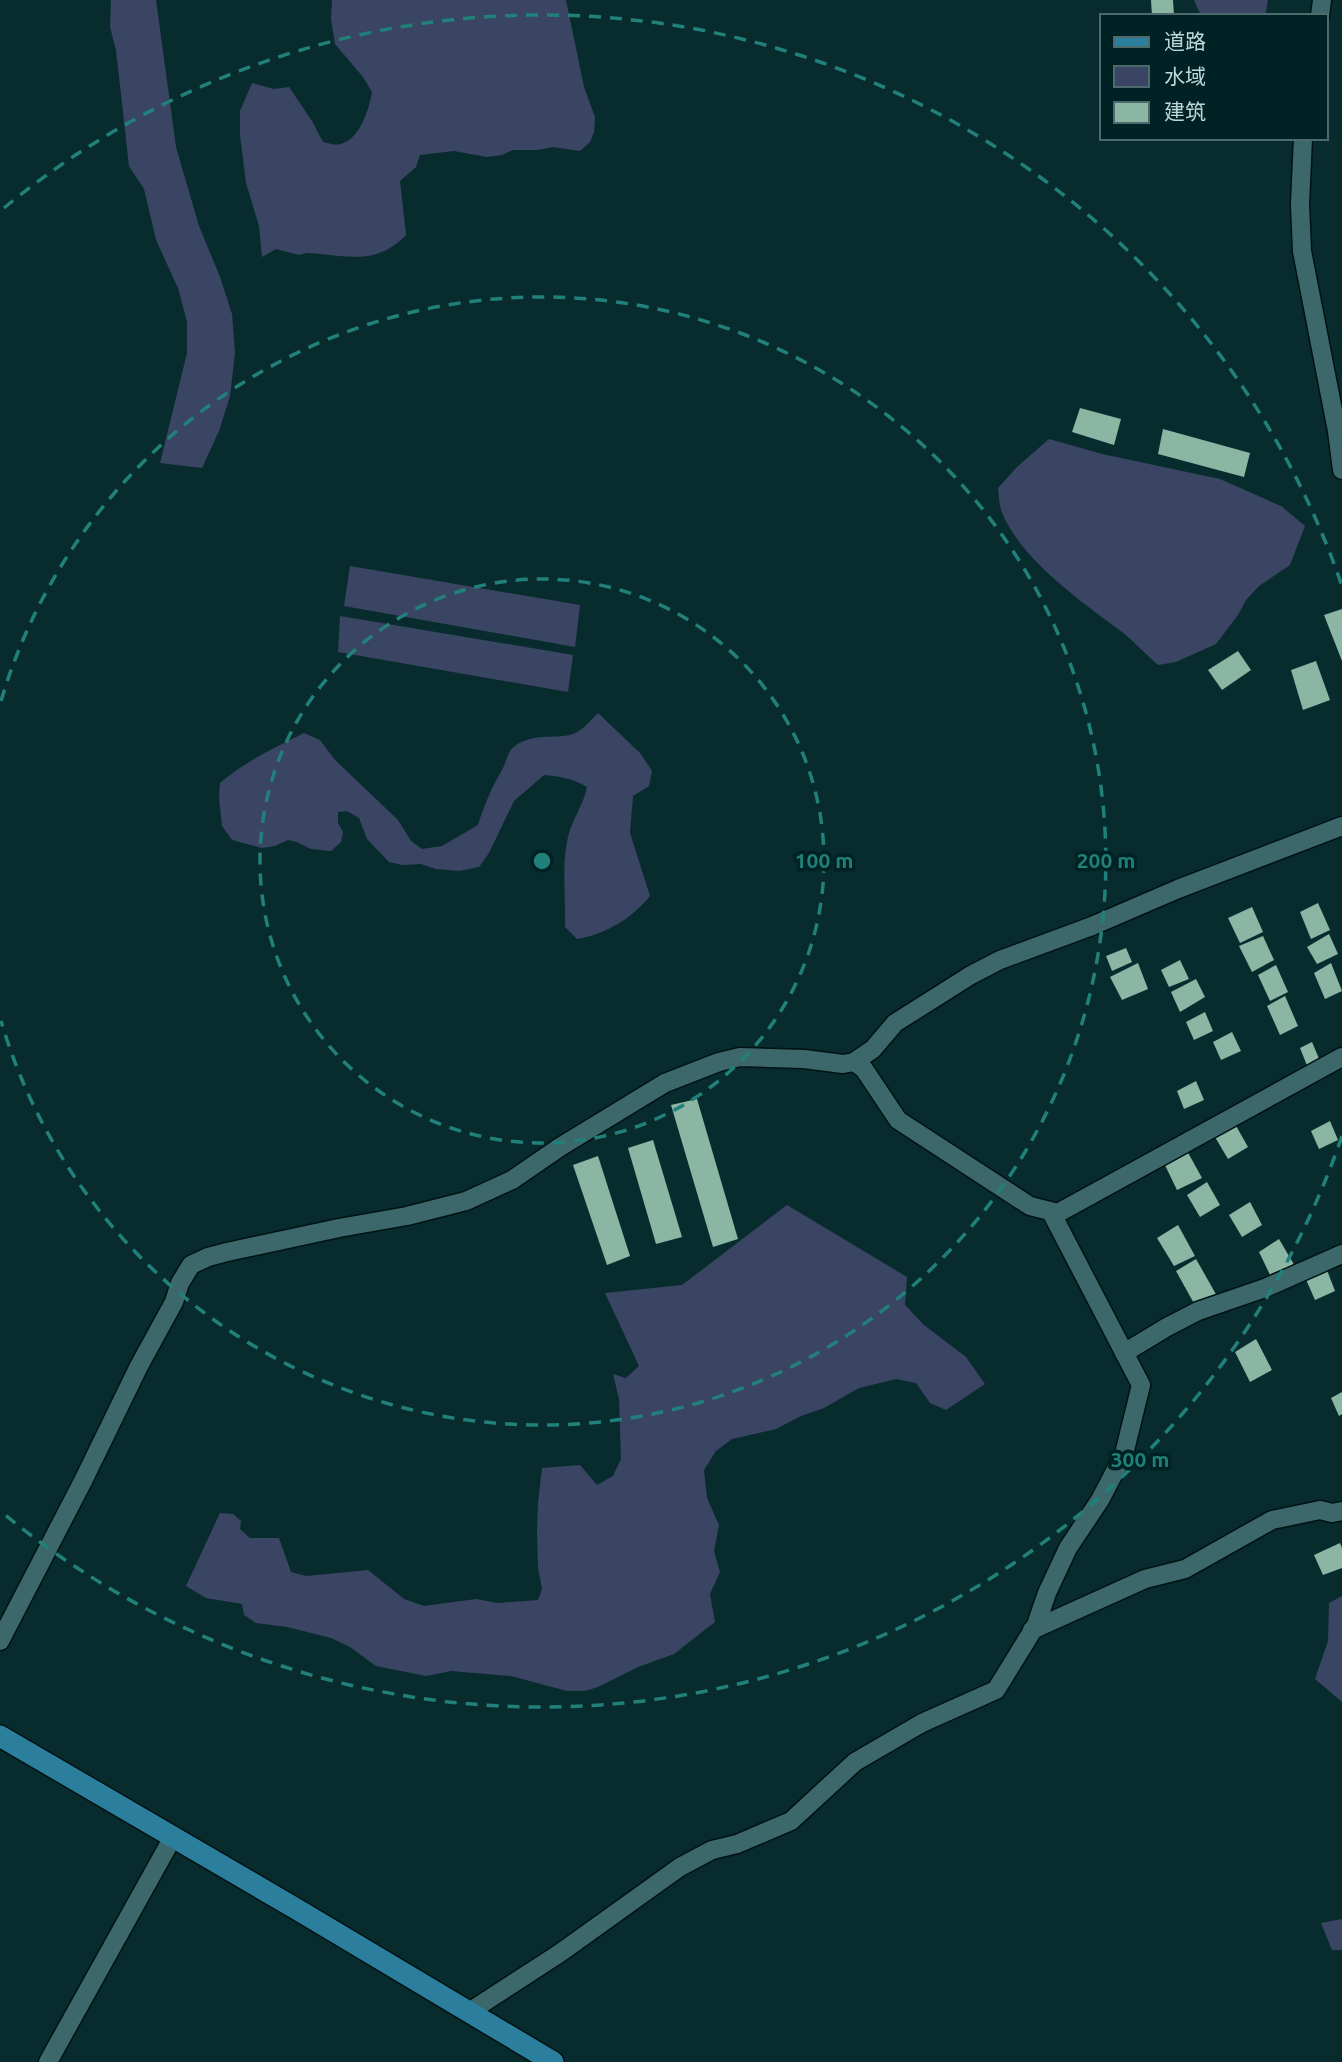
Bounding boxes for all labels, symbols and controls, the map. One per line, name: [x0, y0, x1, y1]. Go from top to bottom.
legend: [1100, 14, 1328, 140]
text: 道路: [1164, 29, 1206, 53]
text: 水域: [1164, 64, 1206, 88]
text: 建筑: [1164, 99, 1206, 123]
text: 100 m: [795, 848, 853, 872]
text: 200 m: [1077, 848, 1135, 872]
centre of rings: [530, 849, 554, 873]
text: 300 m: [1111, 1447, 1169, 1471]

